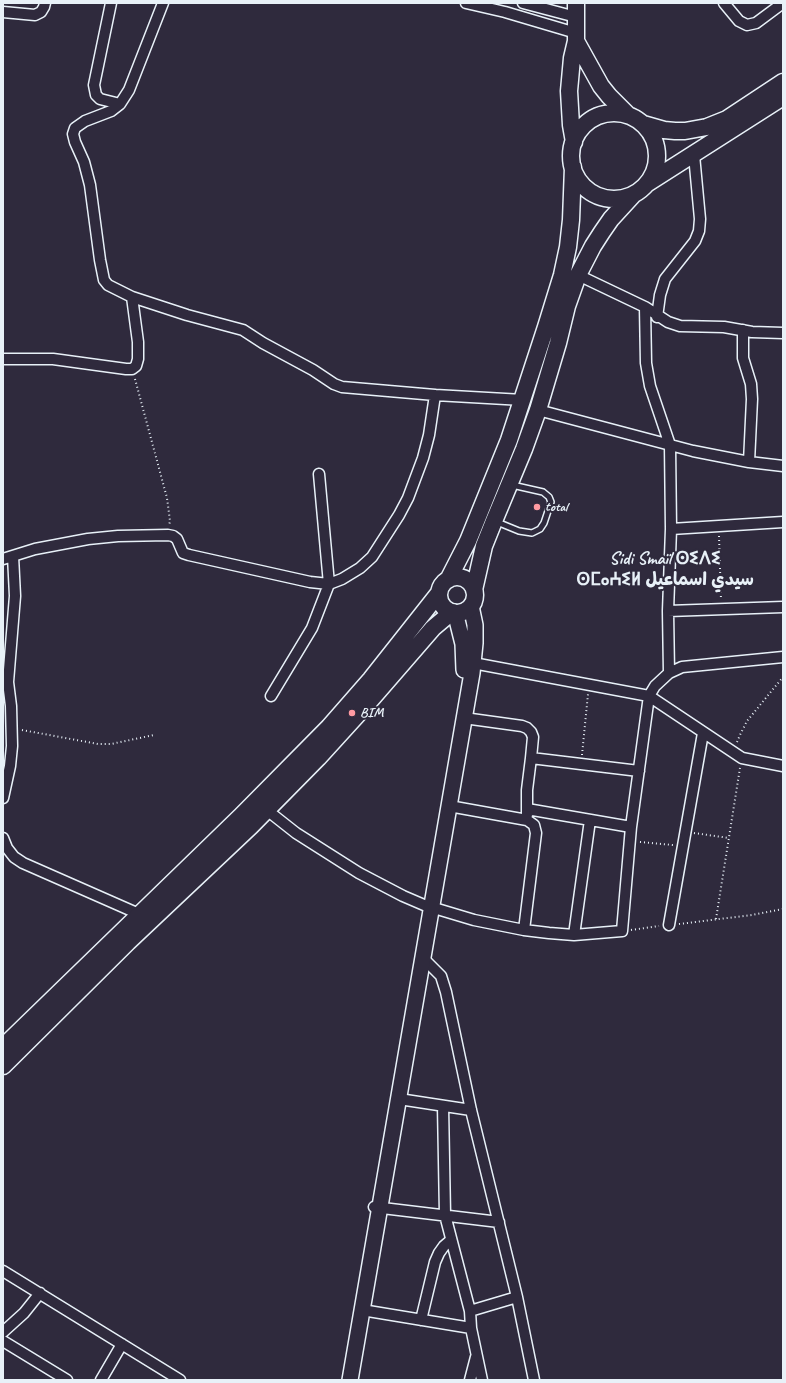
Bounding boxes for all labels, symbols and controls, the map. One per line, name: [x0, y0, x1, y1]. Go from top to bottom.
place label: total: [545, 499, 568, 515]
marker: total: [532, 502, 542, 512]
district label: Sidi Smaïl ⵙⵉⴷⵉ ⵙⵎⴰⵄⵉⵍ سيدي اسماعيل: [576, 548, 754, 590]
place label: BIM: [360, 705, 383, 721]
marker: BIM: [347, 708, 357, 718]

